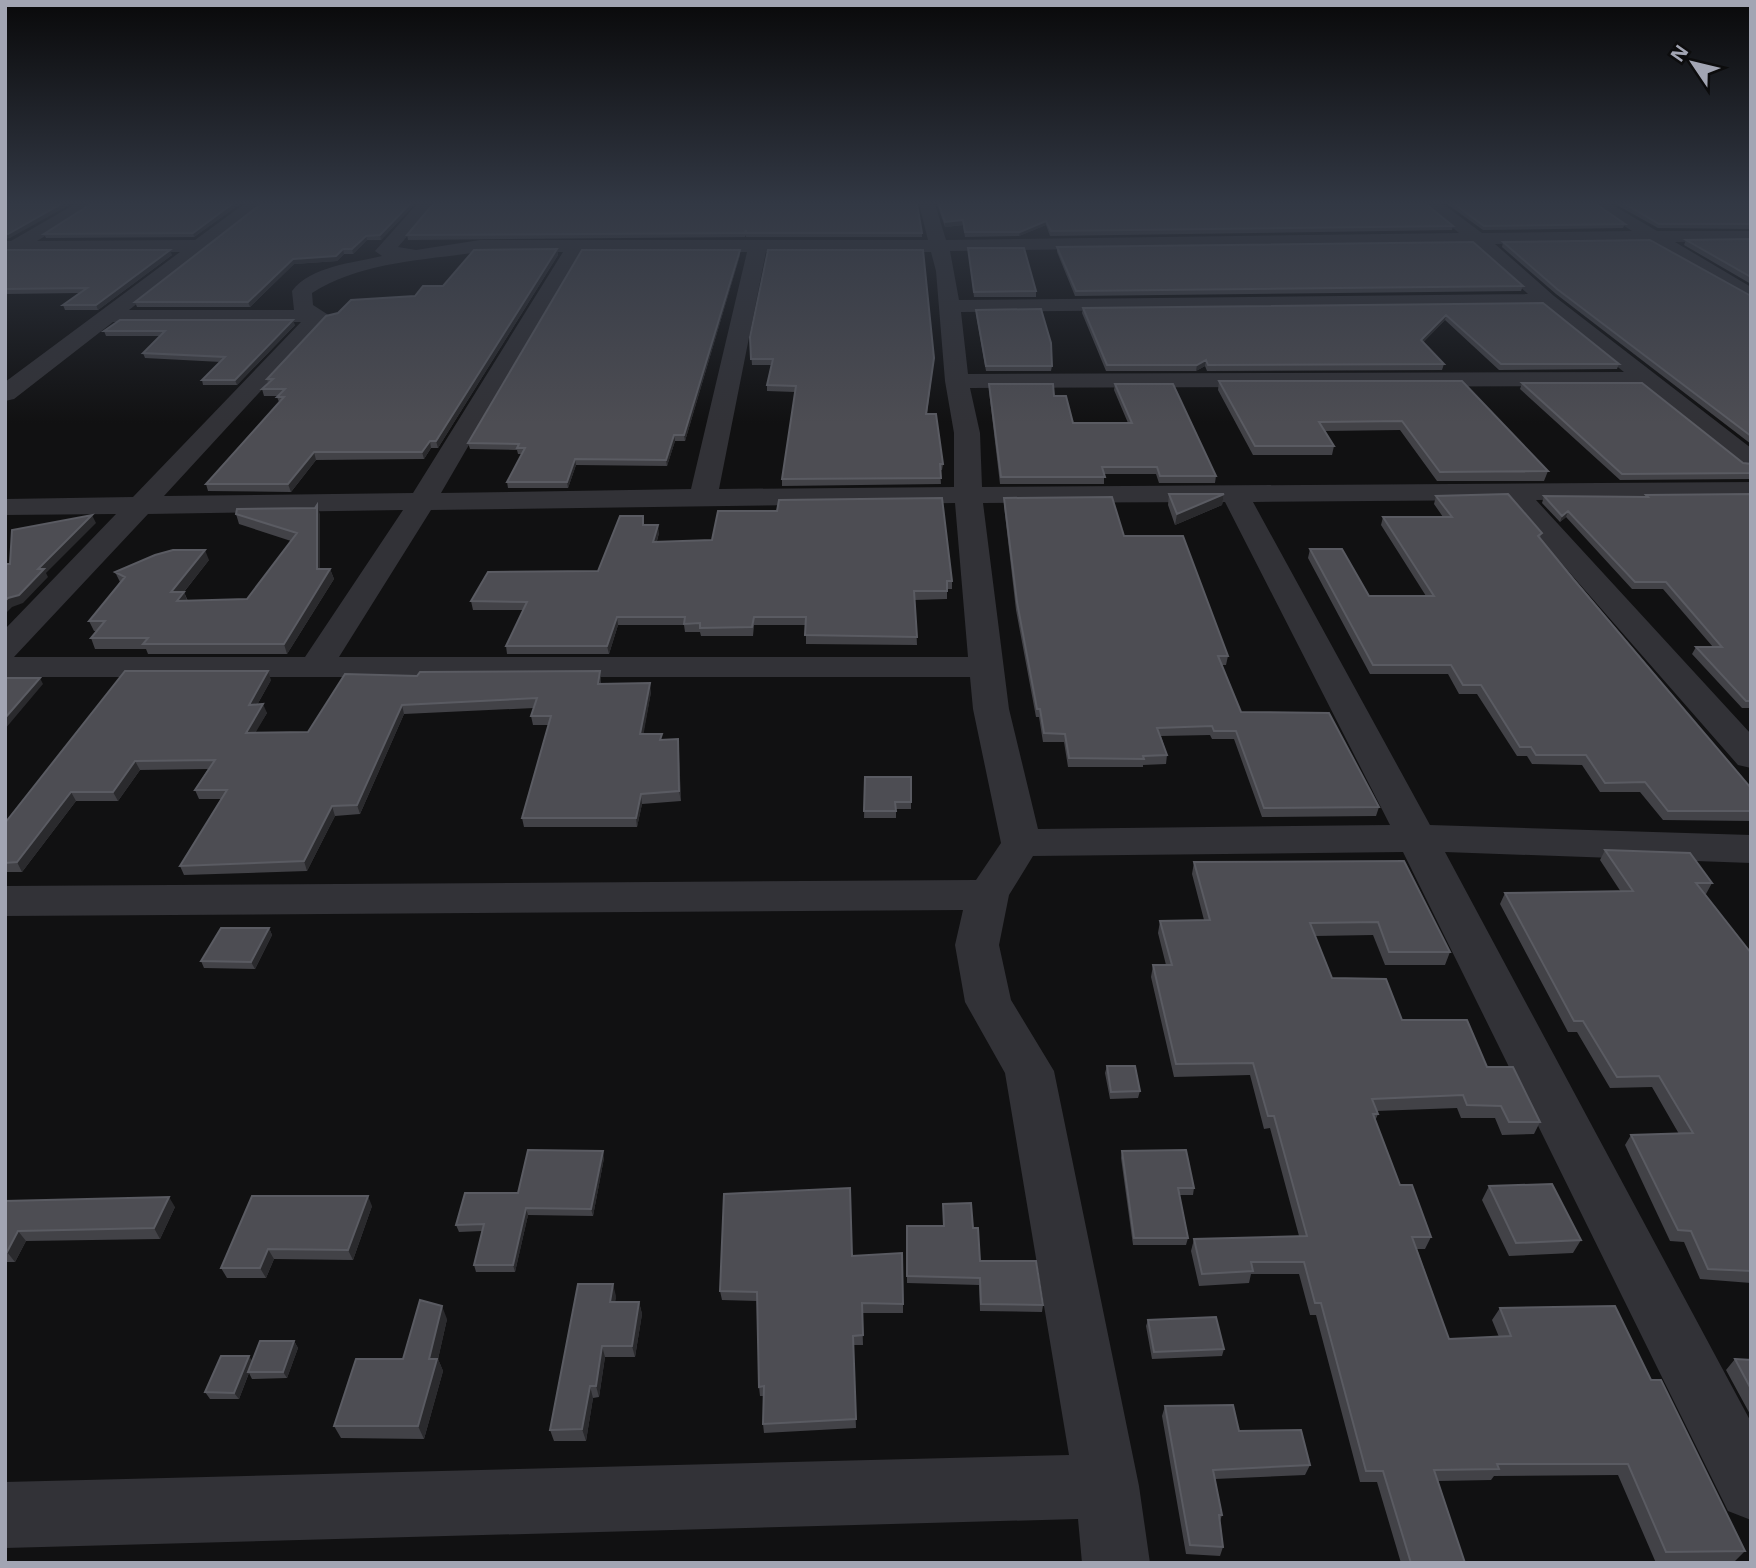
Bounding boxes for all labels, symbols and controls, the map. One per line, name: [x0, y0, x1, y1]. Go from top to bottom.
north arrow: [1658, 28, 1728, 98]
text: N: [1664, 39, 1694, 67]

